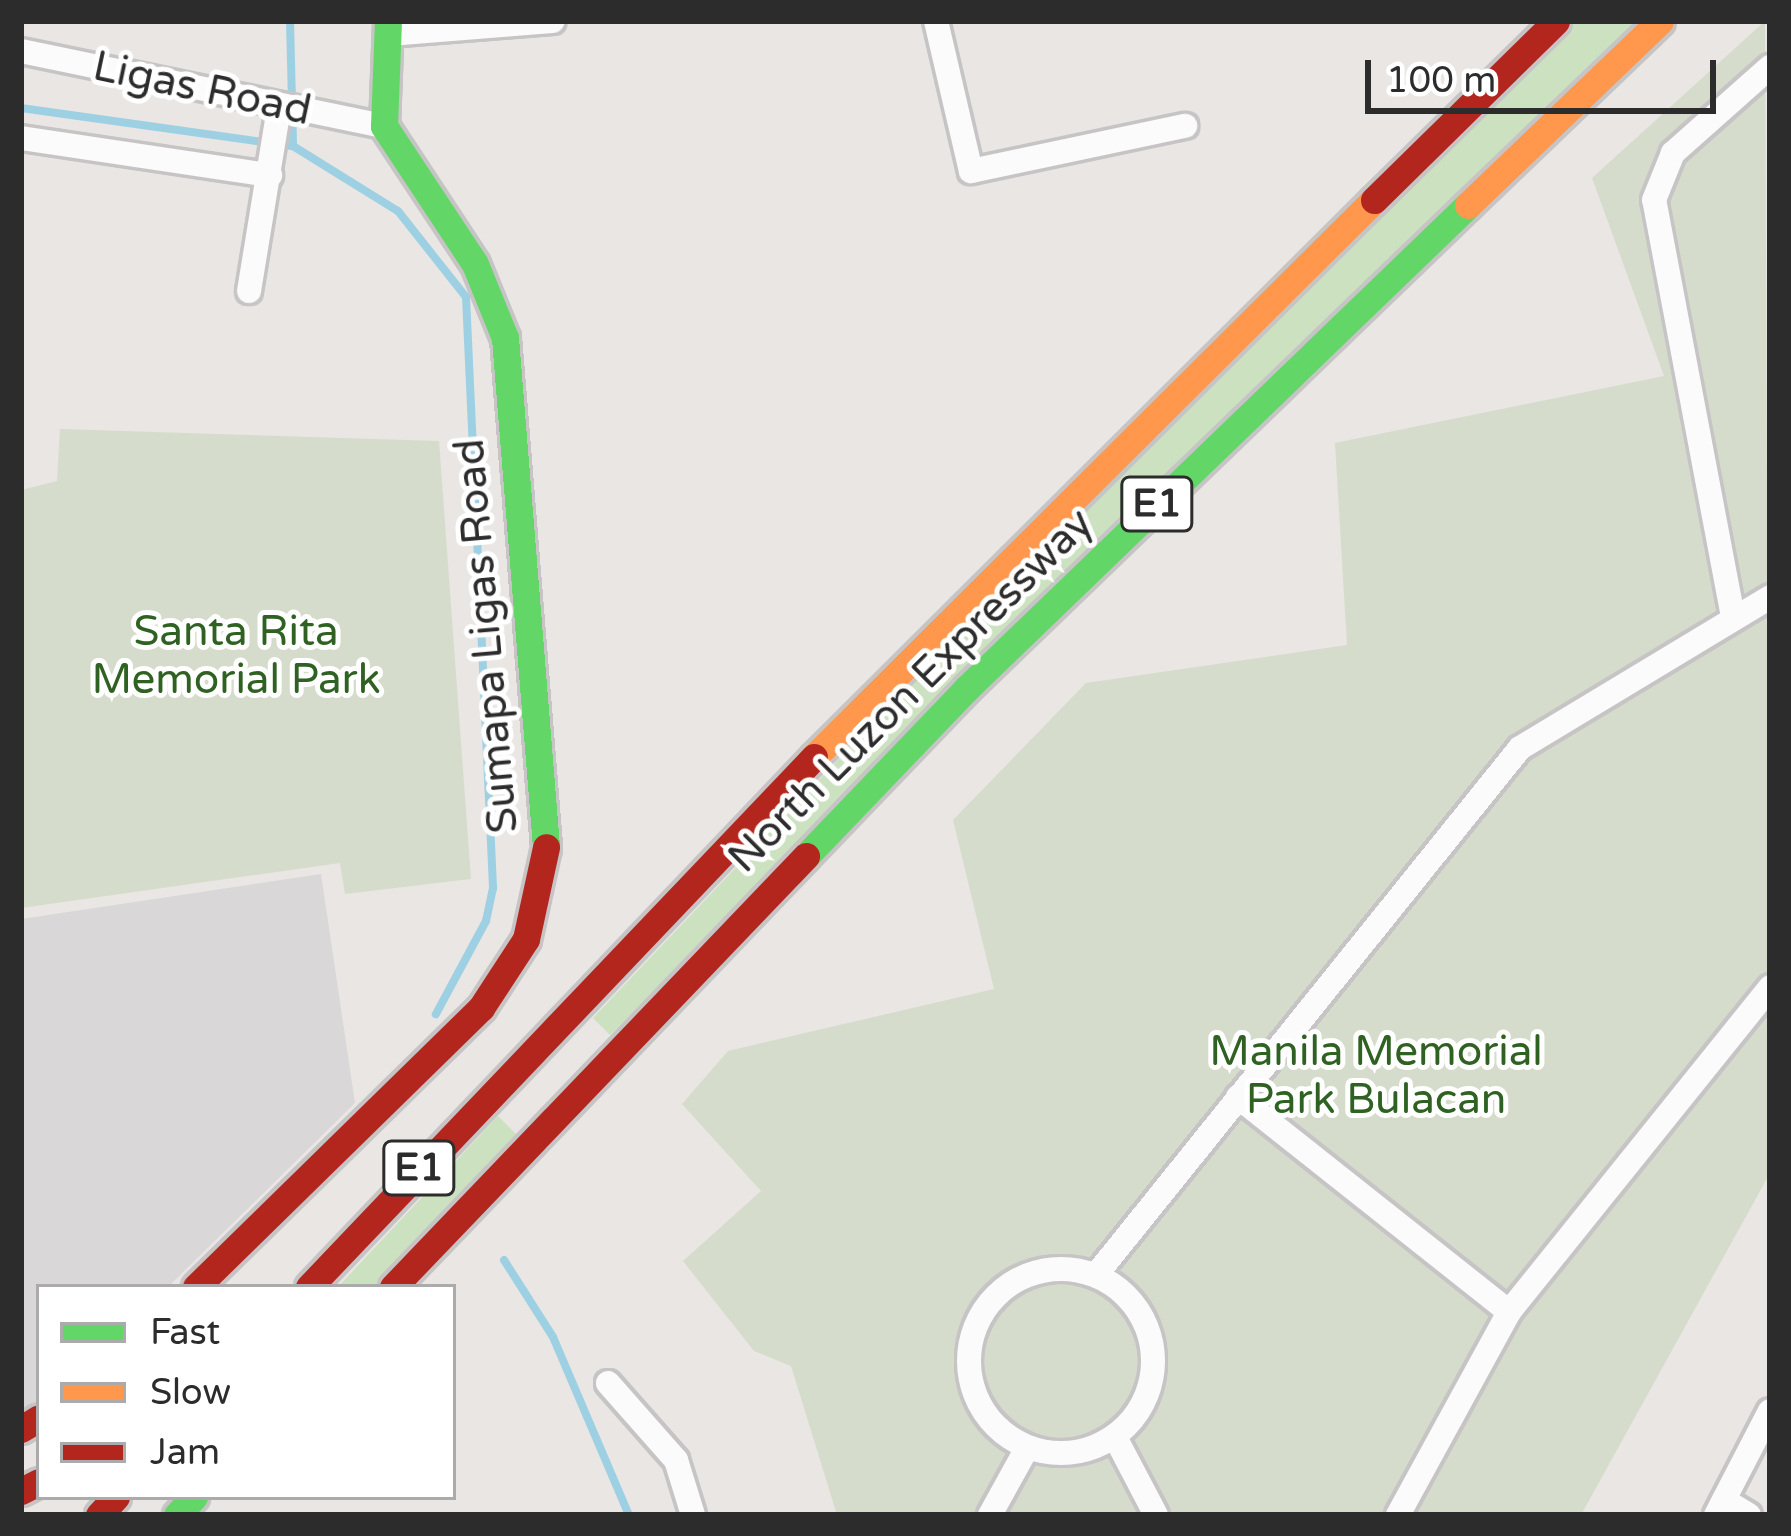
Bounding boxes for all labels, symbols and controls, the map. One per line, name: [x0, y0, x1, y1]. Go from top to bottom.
scale bar: [1371, 36, 1722, 110]
street label: Ligas Road: [88, 41, 316, 137]
text: 100 m: [1386, 59, 1496, 102]
street label: Sumapa Ligas Road: [445, 437, 529, 835]
road number: E1: [1118, 471, 1196, 537]
street label: North Luzon Expressway: [718, 498, 1104, 884]
park label: Santa Rita Memorial Park: [91, 607, 381, 706]
park label: Manila Memorial Park Bulacan: [1209, 1027, 1543, 1126]
road number: E1: [380, 1135, 458, 1201]
legend: [36, 1284, 456, 1500]
text: Fast: [150, 1311, 220, 1354]
text: Slow: [150, 1371, 231, 1414]
text: Jam: [150, 1431, 220, 1474]

